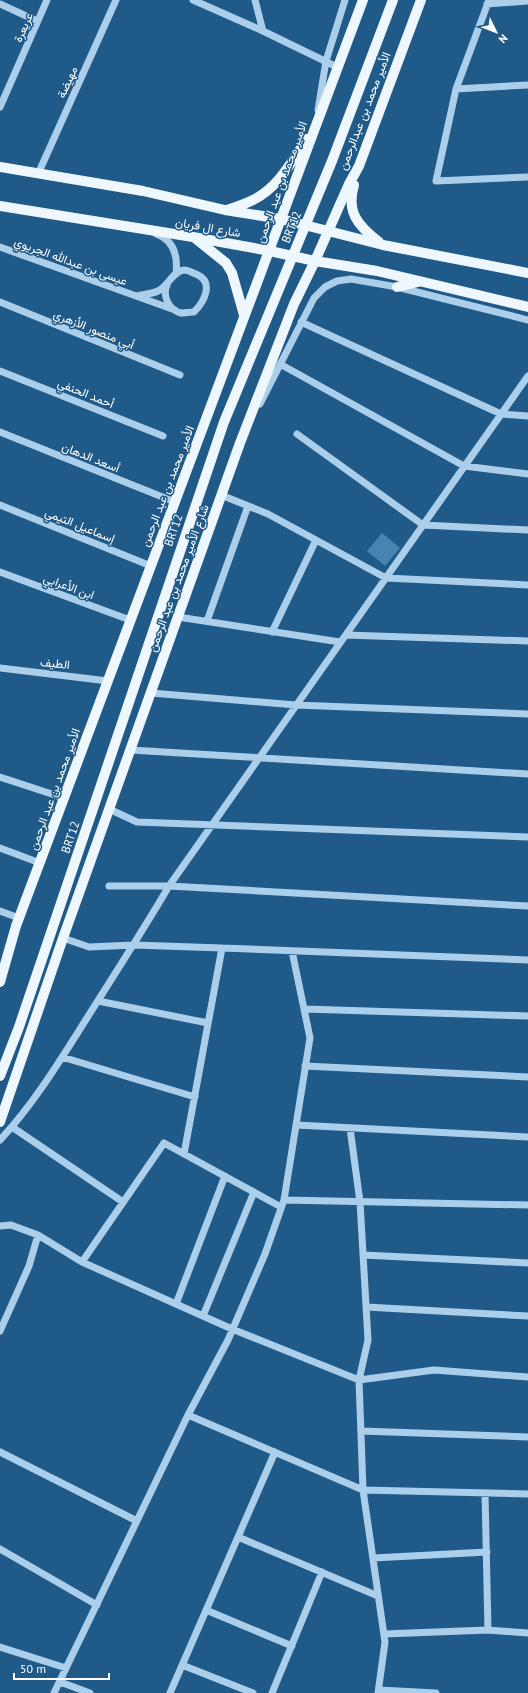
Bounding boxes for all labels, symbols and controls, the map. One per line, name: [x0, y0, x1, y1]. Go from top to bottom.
street label: عريعرة: [10, 10, 37, 45]
north arrow: [476, 12, 516, 52]
text: N: [496, 31, 511, 46]
street label: الأمير محمد بن عبدالرحمن: [335, 50, 394, 173]
street label: مهيضة: [53, 64, 82, 101]
street label: الأمير محمد بن عبد الرحمن: [252, 119, 311, 245]
street label: BRT12: [278, 209, 304, 245]
street label: شارع ال فريان: [174, 214, 242, 242]
street label: عيسى بن عبدالله الجريوي: [11, 234, 130, 291]
street label: أبي منصور الأزهري: [50, 306, 137, 355]
street label: أحمد الحنفي: [54, 375, 117, 414]
street label: الأمير محمد بن عبد الرحمن: [137, 423, 198, 549]
street label: أسعد الدهان: [60, 439, 122, 475]
street label: شارع الأمير محمد بن عبد الرحمن: [144, 502, 214, 655]
street label: إسماعيل التيمي: [42, 504, 117, 549]
street label: BRT12: [161, 512, 185, 548]
street label: ابن الأعرابي: [40, 570, 97, 605]
street label: الطيف: [39, 654, 71, 672]
street label: الأمير محمد بن عبد الرحمن: [25, 726, 84, 852]
street label: BRT12: [58, 819, 82, 855]
scale bar: [14, 1655, 109, 1681]
text: 50 m: [20, 1661, 46, 1676]

